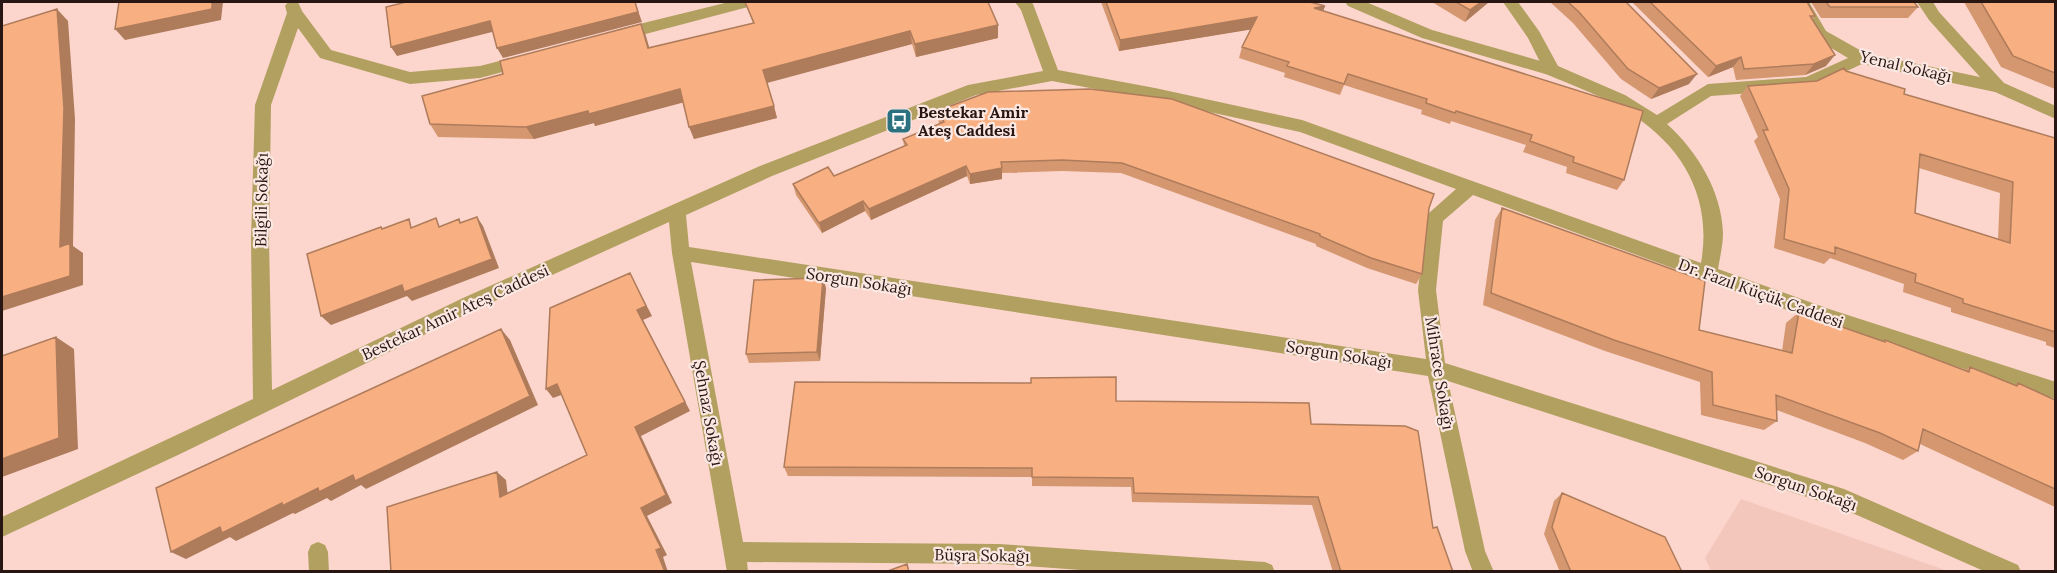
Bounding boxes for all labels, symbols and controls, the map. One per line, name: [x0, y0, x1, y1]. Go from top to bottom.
street label: Yenal Sokağı: [1857, 46, 1954, 86]
place label: Bestekar Amir Ateş Caddesi: [918, 102, 1028, 140]
bus stop icon: Bestekar Amir Ateş Caddesi: [884, 106, 914, 136]
street label: Bilgili Sokağı: [250, 153, 272, 247]
street label: Dr. Fazıl Küçük Caddesi: [1676, 254, 1846, 332]
street label: Bestekar Amir Ateş Caddesi: [358, 260, 552, 364]
street label: Sorgun Sokağı: [805, 263, 913, 299]
street label: Mihrace Sokağı: [1421, 315, 1459, 431]
street label: Sorgun Sokağı: [1285, 336, 1393, 372]
street label: Şehnaz Sokağı: [690, 359, 728, 467]
street label: Sorgun Sokağı: [1752, 461, 1860, 515]
street label: Büşra Sokağı: [934, 544, 1030, 566]

